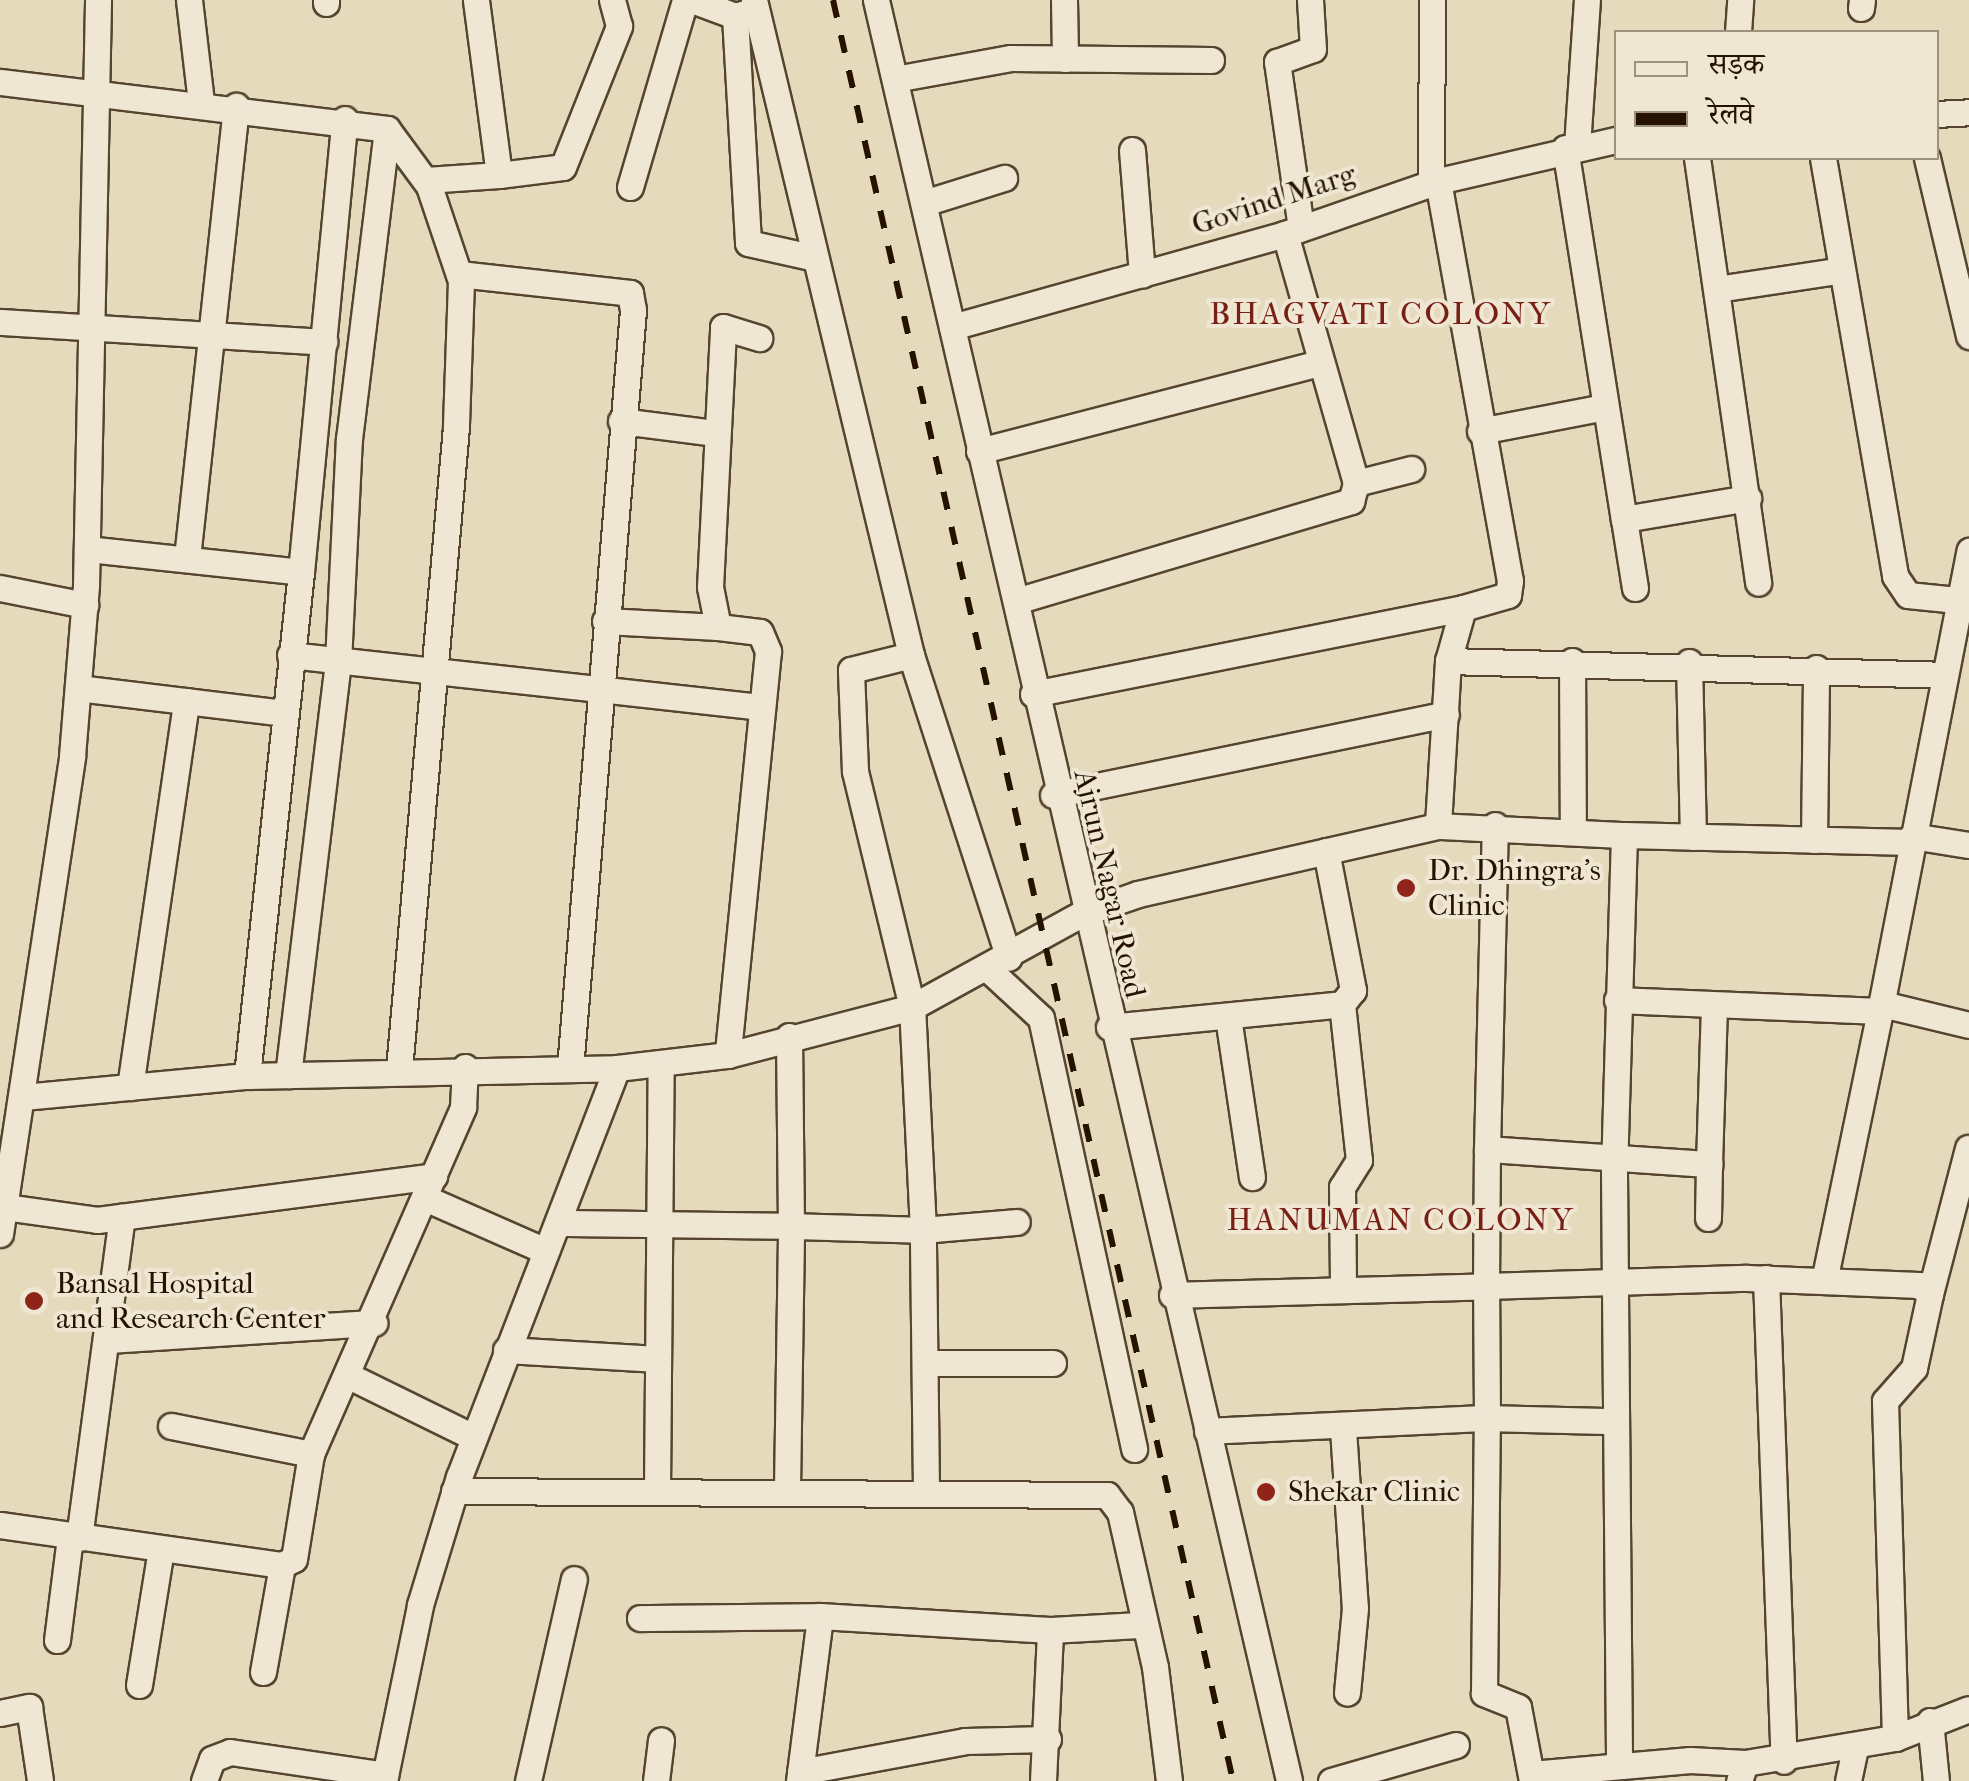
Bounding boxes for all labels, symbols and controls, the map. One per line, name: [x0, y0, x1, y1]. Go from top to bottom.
legend: [1614, 30, 1939, 160]
text: सड़क: [1708, 47, 1764, 82]
text: रेलवे: [1708, 97, 1754, 132]
street label: Govind Marg: [1188, 157, 1360, 243]
district label: BHAGVATI COLONY: [1209, 295, 1553, 333]
street label: Ajrun Nagar Road: [1065, 767, 1153, 1001]
place label: Dr. Dhingra's Clinic: [1428, 853, 1601, 924]
marker: Dr. Dhingra's Clinic: [1393, 875, 1419, 901]
district label: HANUMAN COLONY: [1227, 1201, 1575, 1239]
place label: Bansal Hospital and Research Center: [56, 1266, 326, 1336]
marker: Bansal Hospital and Research Center: [21, 1288, 47, 1314]
place label: Shekar Clinic: [1288, 1474, 1460, 1510]
marker: Shekar Clinic: [1253, 1479, 1279, 1505]

